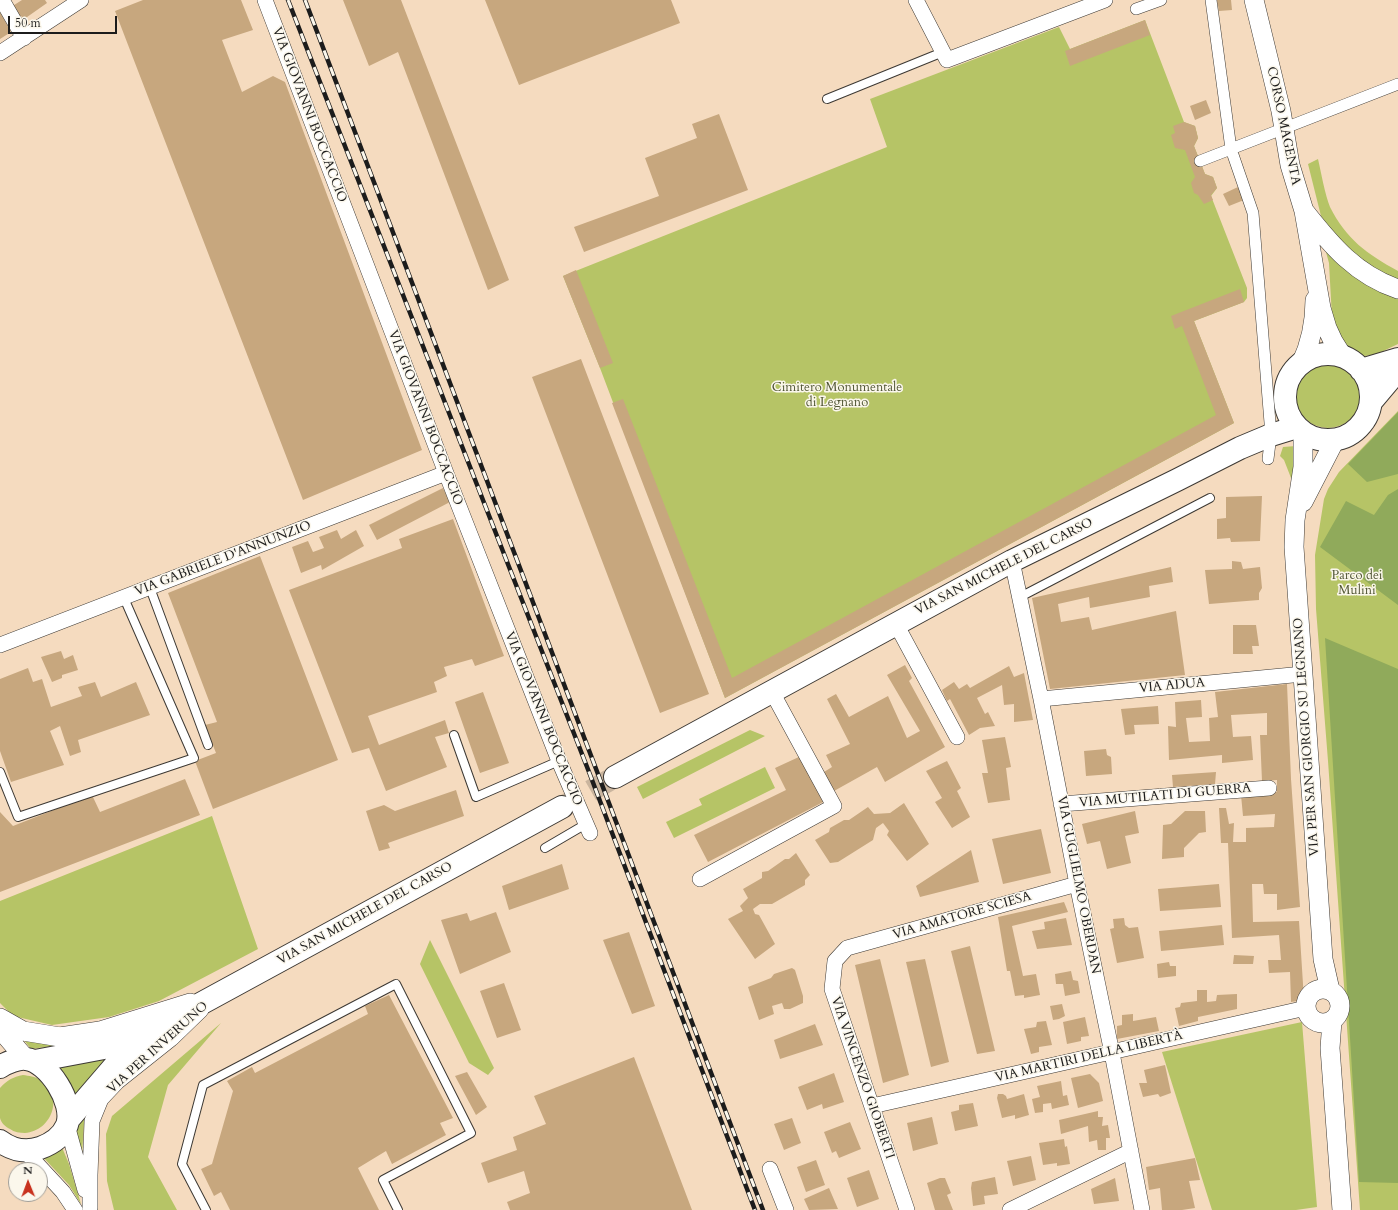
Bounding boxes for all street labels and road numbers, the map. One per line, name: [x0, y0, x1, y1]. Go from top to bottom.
street label: VIA GIOVANNI BOCCACCIO: [268, 25, 350, 205]
street label: CORSO MAGENTA: [1263, 65, 1303, 187]
street label: VIA GIOVANNI BOCCACCIO: [384, 328, 466, 508]
street label: VIA SAN MICHELE DEL CARSO: [912, 515, 1096, 619]
street label: VIA GABRIELE D'ANNUNZIO: [133, 518, 313, 600]
street label: VIA PER SAN GIORGIO SU LEGNANO: [1291, 617, 1323, 857]
street label: VIA GIOVANNI BOCCACCIO: [501, 630, 585, 808]
street label: VIA ADUA: [1138, 675, 1206, 697]
street label: VIA MUTILATI DI GUERRA: [1078, 781, 1252, 811]
street label: VIA GUGLIELMO OBERDAN: [1053, 795, 1103, 975]
street label: VIA SAN MICHELE DEL CARSO: [275, 859, 455, 969]
street label: VIA AMATORE SCIESA: [891, 889, 1033, 943]
street label: VIA VINCENZO GIOBERTI: [827, 995, 897, 1161]
street label: VIA PER INVERUNO: [104, 999, 212, 1097]
street label: VIA MARTIRI DELLA LIBERTÀ: [994, 1028, 1184, 1086]

